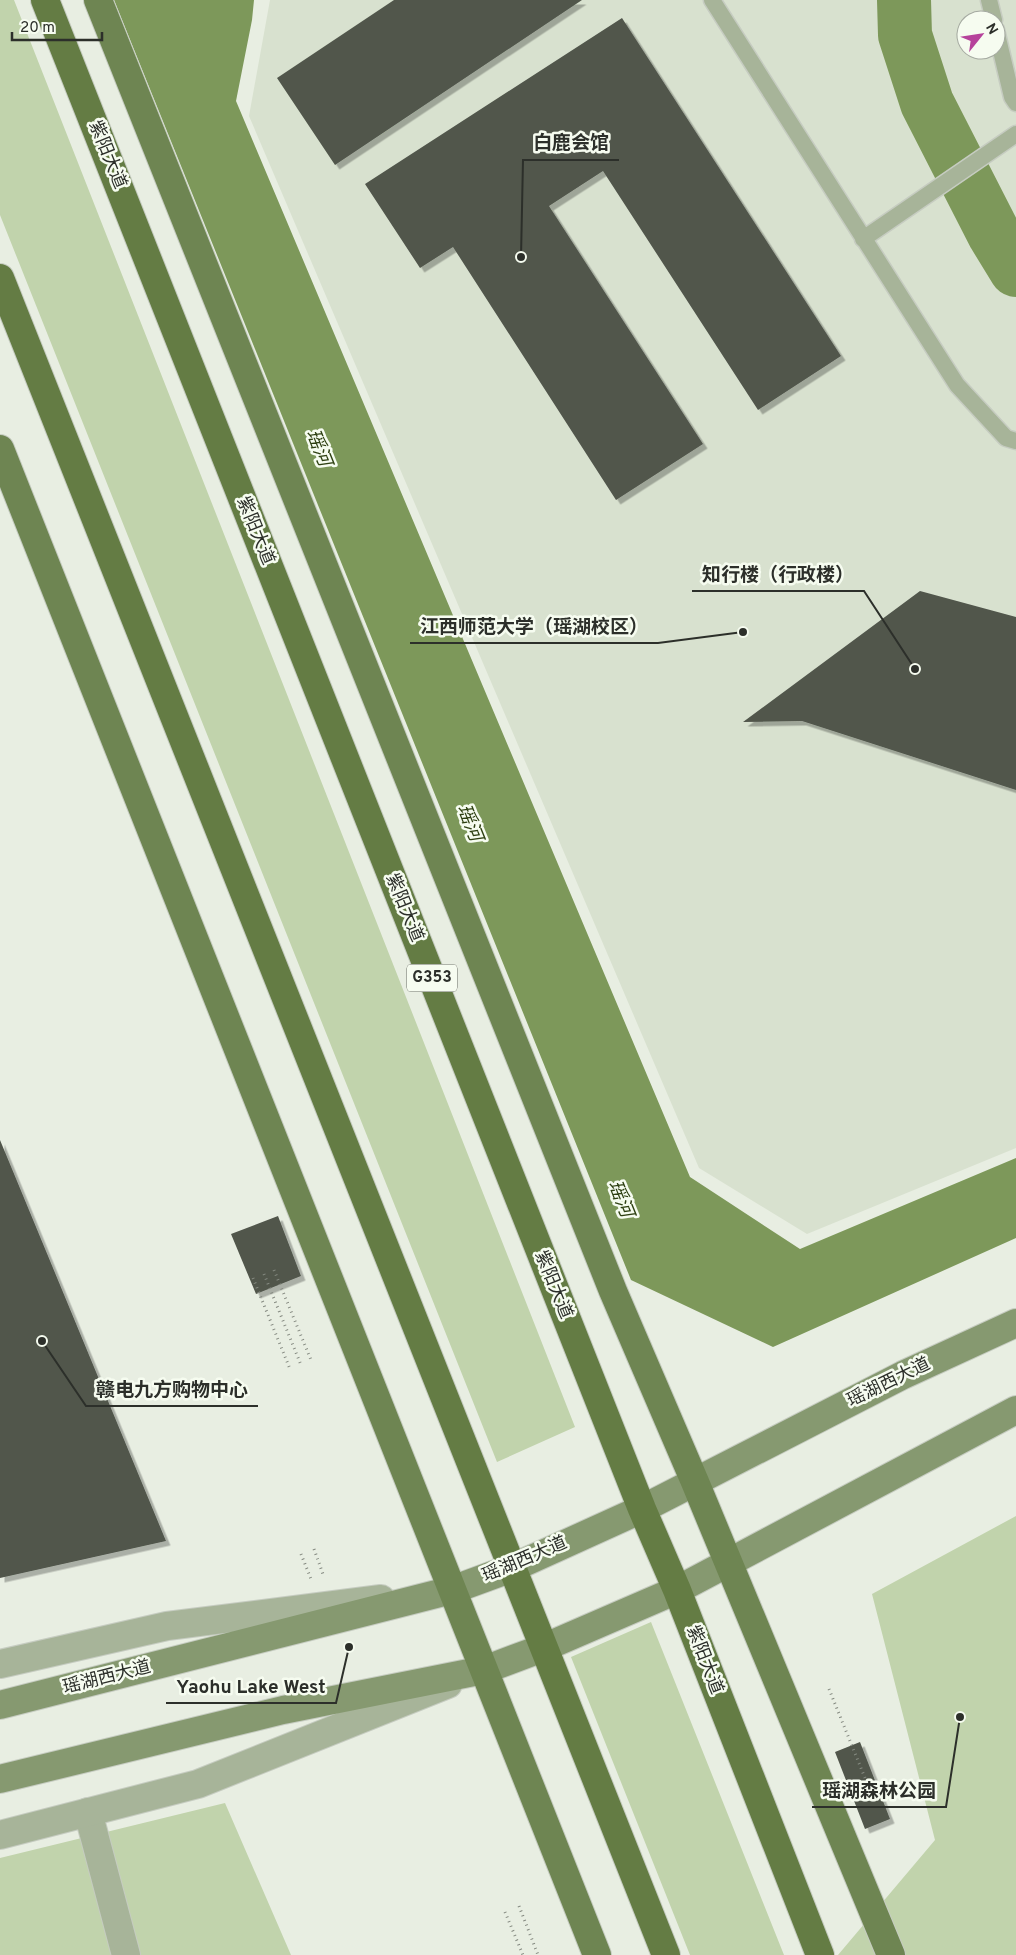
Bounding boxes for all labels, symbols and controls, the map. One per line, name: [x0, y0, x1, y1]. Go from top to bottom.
scale bar: [12, 10, 102, 42]
north arrow: [956, 10, 1006, 60]
text: 20 m: [20, 19, 55, 38]
text: N: [981, 21, 1001, 38]
street label: 紫阳大道: [83, 117, 131, 193]
callout: 白鹿会馆: [523, 126, 619, 160]
text: 白鹿会馆: [533, 132, 609, 156]
water label: 瑶河: [300, 426, 338, 474]
street label: 紫阳大道: [231, 493, 279, 569]
callout: 知行楼（行政楼）: [692, 557, 864, 591]
text: 知行楼（行政楼）: [702, 564, 854, 588]
callout: 江西师范大学（瑶湖校区）: [410, 609, 658, 643]
text: 江西师范大学（瑶湖校区）: [420, 616, 648, 640]
water label: 瑶河: [451, 801, 489, 849]
street label: 紫阳大道: [380, 870, 428, 946]
road number: G353: [407, 964, 457, 991]
water label: 瑶河: [602, 1177, 640, 1225]
street label: 紫阳大道: [529, 1247, 577, 1323]
street label: 瑶湖西大道: [844, 1353, 934, 1413]
callout: 赣电九方购物中心: [86, 1372, 258, 1406]
text: 赣电九方购物中心: [96, 1379, 248, 1403]
street label: 瑶湖西大道: [479, 1532, 571, 1588]
street label: 紫阳大道: [680, 1622, 728, 1698]
street label: 瑶湖西大道: [61, 1656, 153, 1700]
callout: Yaohu Lake West: [166, 1669, 336, 1703]
text: Yaohu Lake West: [176, 1676, 326, 1700]
callout: 瑶湖森林公园: [812, 1773, 946, 1807]
text: 瑶湖森林公园: [822, 1780, 936, 1804]

